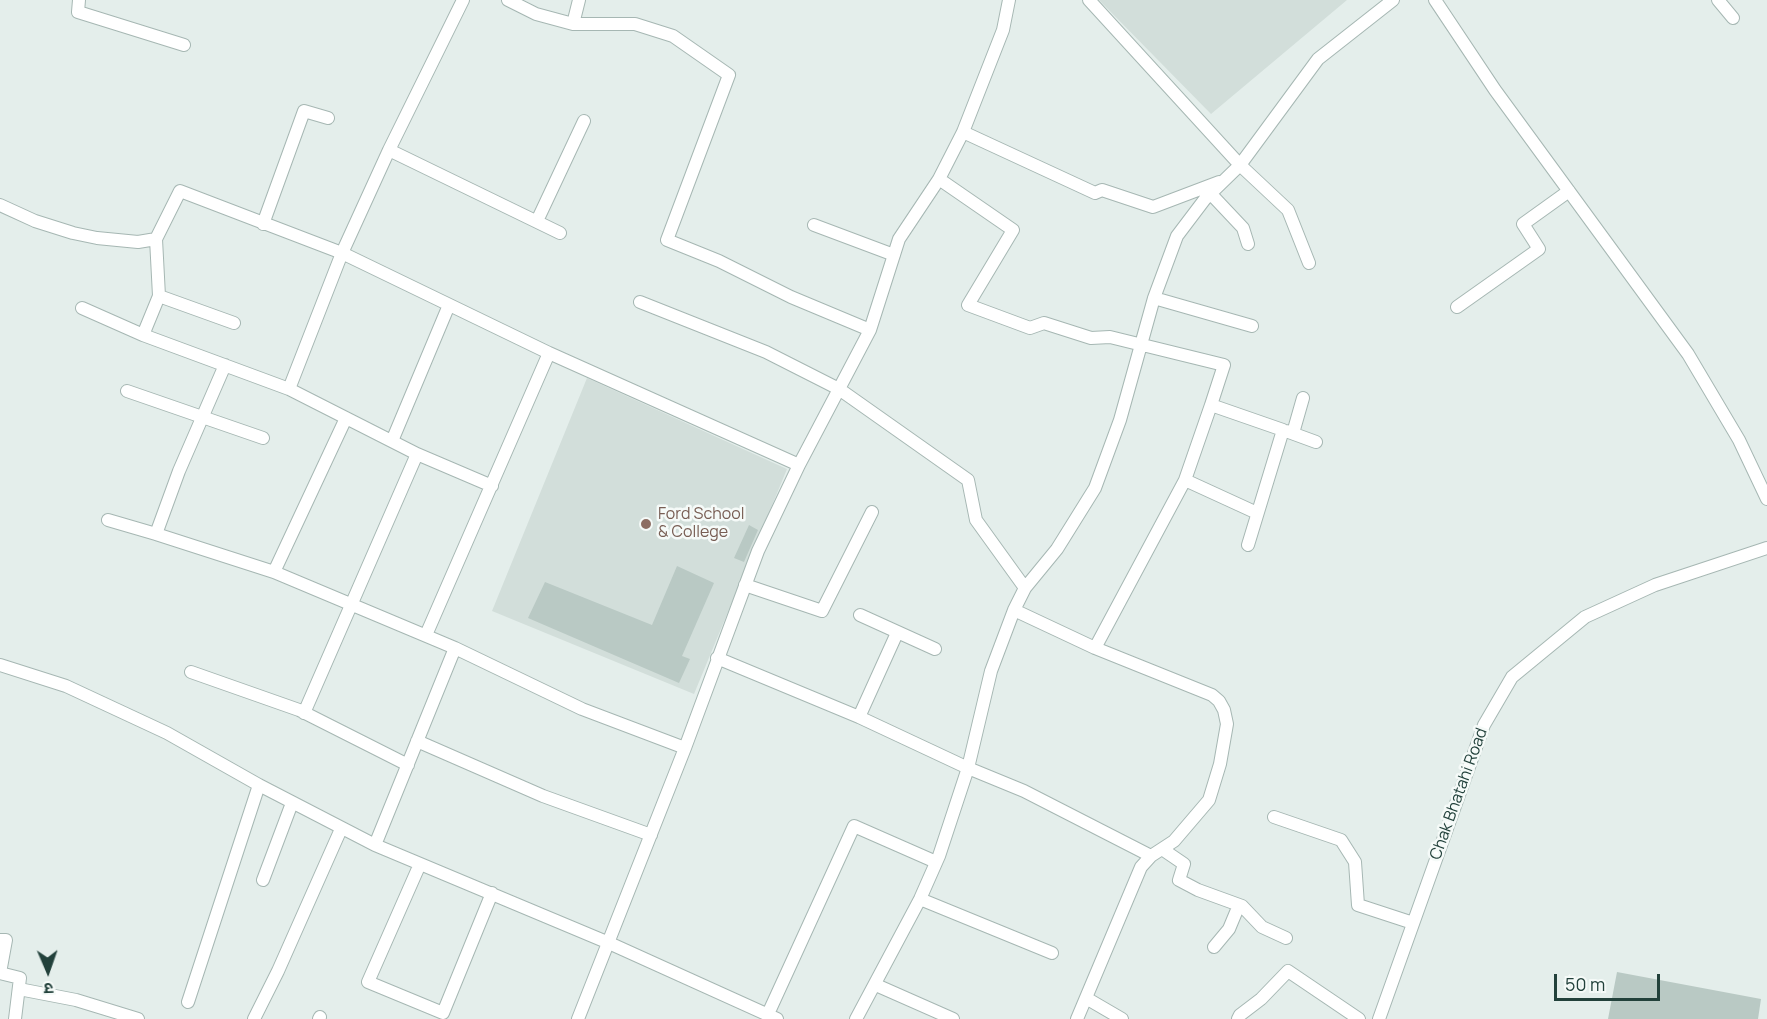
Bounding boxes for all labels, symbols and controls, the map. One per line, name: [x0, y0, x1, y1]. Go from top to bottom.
place label: Ford School & College: [658, 505, 744, 543]
marker: Ford School & College: [639, 517, 653, 531]
street label: Chak Bhatahi Road: [1426, 725, 1492, 863]
north arrow: [18, 941, 78, 1001]
scale bar: [1557, 962, 1664, 1000]
text: 50 m: [1565, 972, 1605, 996]
text: उ: [44, 978, 54, 1000]

